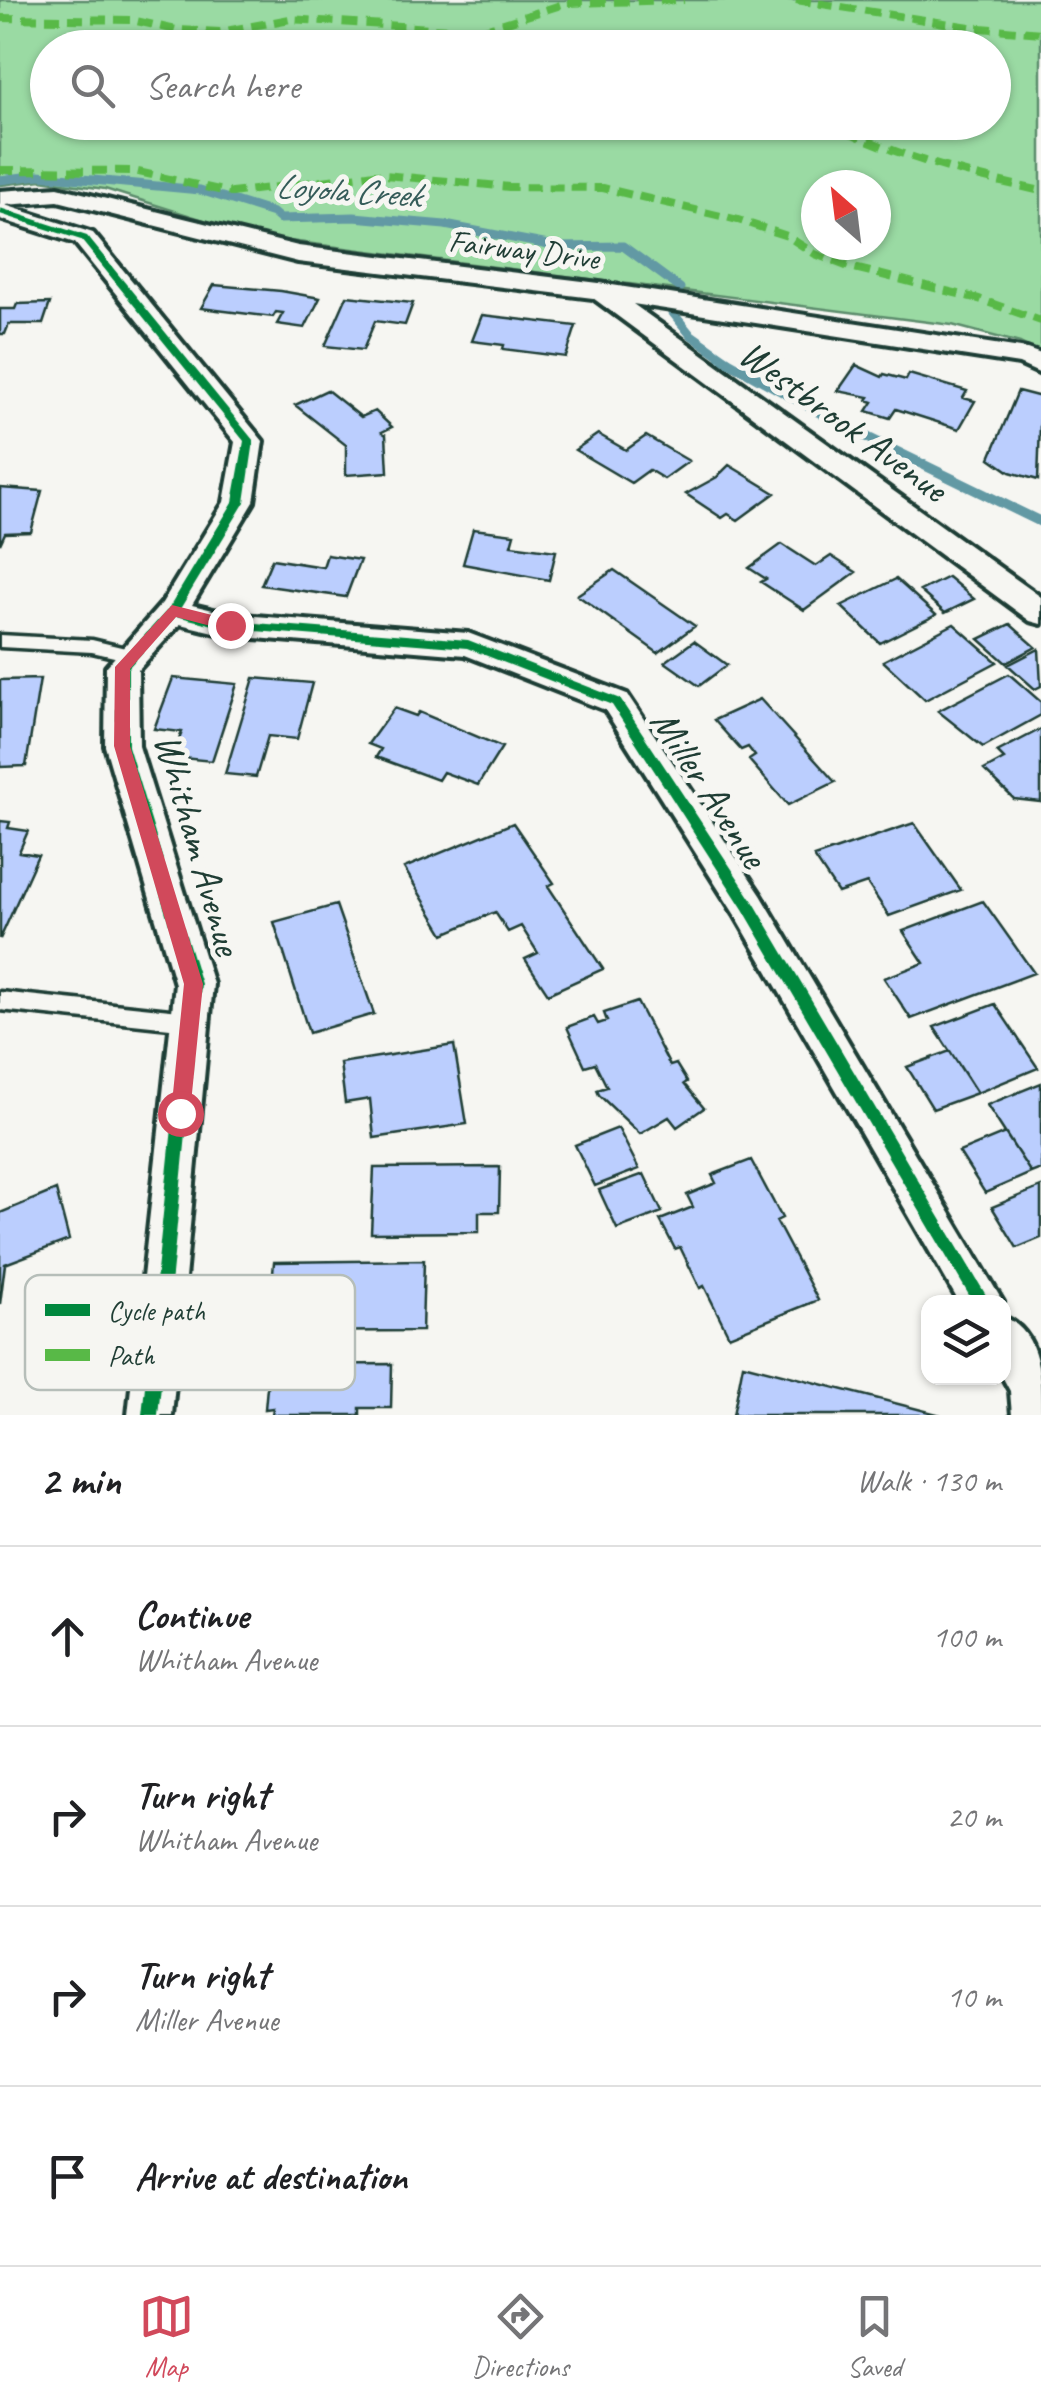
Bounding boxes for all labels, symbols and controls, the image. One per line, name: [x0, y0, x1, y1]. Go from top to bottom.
search box: [30, 30, 1011, 140]
icon: search: [65, 58, 120, 113]
text: Search here: [145, 62, 300, 109]
water label: Loyola Creek: [274, 163, 428, 218]
north arrow: [801, 170, 891, 260]
street label: Fairway Drive: [447, 220, 604, 279]
street label: Westbrook Avenue: [729, 328, 960, 515]
route end: [208, 603, 254, 649]
street label: Miller Avenue: [639, 700, 781, 880]
street label: Whitham Avenue: [143, 728, 254, 963]
route start: [158, 1091, 204, 1137]
legend: [25, 1275, 355, 1390]
text: Cycle path: [108, 1293, 205, 1328]
map controls: [921, 1295, 1011, 1385]
button: layers: [921, 1295, 1011, 1385]
text: Path: [108, 1338, 155, 1373]
text: 2 min: [40, 1454, 120, 1507]
text: Walk · 130 m: [857, 1460, 1001, 1501]
text: Continue: [135, 1592, 249, 1639]
icon: ahead: [40, 1609, 95, 1664]
text: 100 m: [932, 1616, 1001, 1657]
text: Whitham Avenue: [135, 1639, 317, 1680]
text: Turn right: [135, 1772, 269, 1819]
icon: right: [40, 1789, 95, 1844]
text: 20 m: [947, 1796, 1001, 1837]
text: Whitham Avenue: [135, 1819, 317, 1860]
text: Turn right: [135, 1952, 269, 1999]
icon: right: [40, 1969, 95, 2024]
text: 10 m: [947, 1976, 1001, 2017]
text: Miller Avenue: [135, 1999, 278, 2040]
icon: arrive: [40, 2149, 95, 2204]
text: Arrive at destination: [135, 2153, 407, 2200]
tab: Map: [139, 2289, 194, 2384]
tab: Directions: [472, 2289, 569, 2384]
tab: Saved: [847, 2289, 902, 2384]

